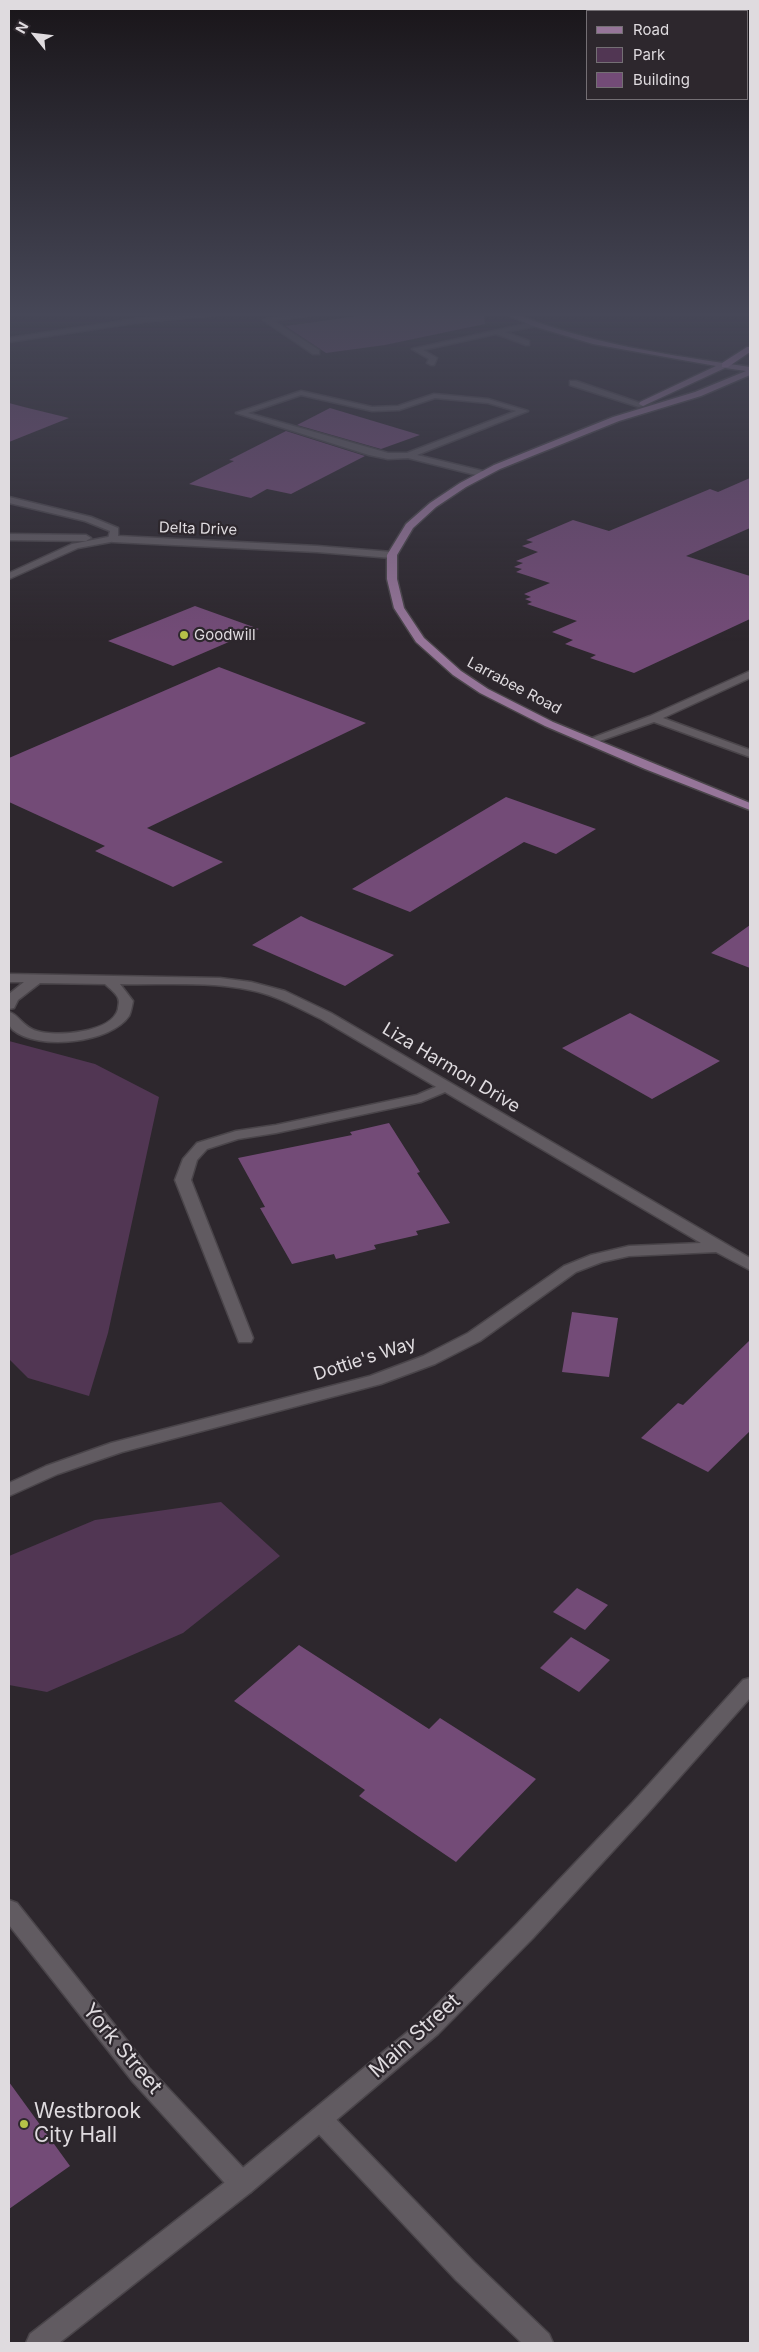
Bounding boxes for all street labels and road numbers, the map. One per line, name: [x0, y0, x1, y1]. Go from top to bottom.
street label: Delta Drive: [159, 519, 237, 539]
street label: Larrabee Road: [464, 654, 564, 718]
street label: Liza Harmon Drive: [378, 1018, 524, 1118]
street label: Dottie's Way: [311, 1332, 419, 1386]
street label: Main Street: [364, 1989, 466, 2083]
street label: York Street: [77, 1999, 167, 2099]

